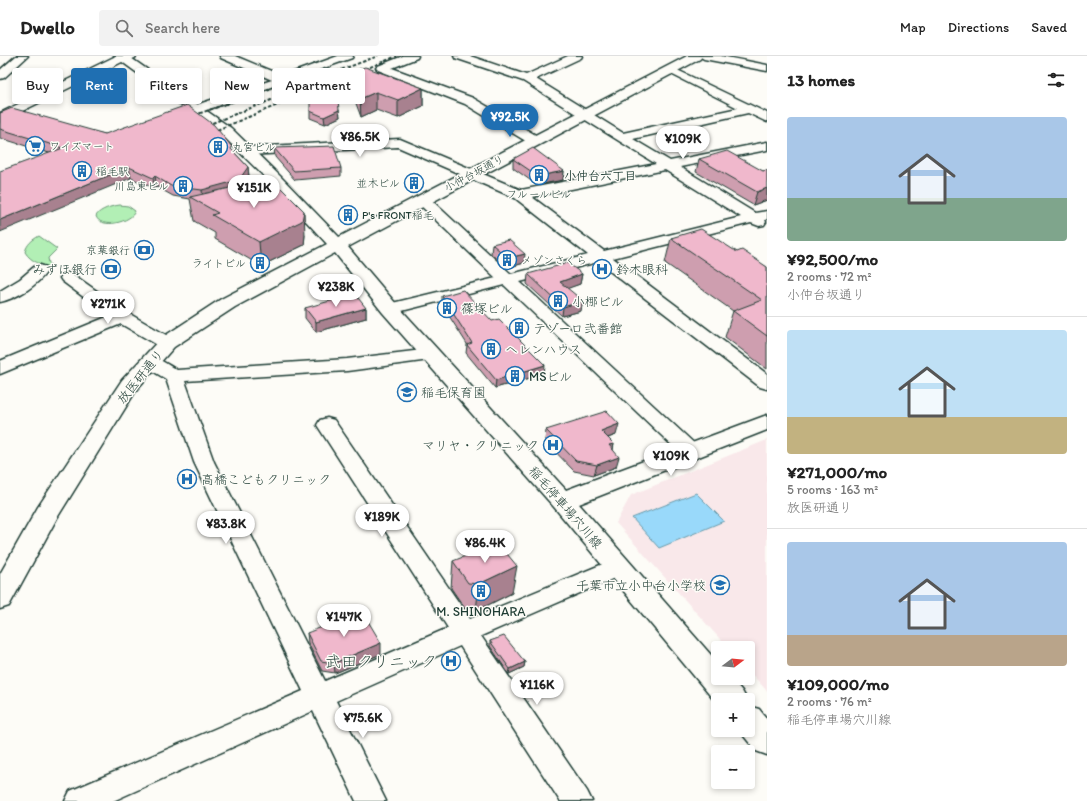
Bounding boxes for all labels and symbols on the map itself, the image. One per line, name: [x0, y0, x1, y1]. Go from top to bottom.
pin: ¥92.5K: [477, 104, 543, 138]
pin: ¥86.5K: [327, 124, 393, 158]
pin: ¥109K: [655, 126, 711, 160]
supermarket icon: ワイズマート: [24, 135, 46, 157]
building icon: 丸宮ビル: [207, 136, 229, 158]
place label: ワイズマート: [49, 140, 115, 153]
place label: 丸宮ビル: [232, 141, 276, 154]
street label: 小仲台坂通り: [442, 152, 506, 195]
building icon: 稲毛駅: [71, 160, 93, 182]
building icon: フルールビル: [528, 164, 550, 186]
place label: 稲毛駅: [96, 165, 129, 178]
district label: 小仲台六丁目: [564, 169, 636, 183]
building icon: 並木ビル: [403, 172, 425, 194]
building icon: 川島東ビル: [172, 175, 194, 197]
pin: ¥151K: [226, 175, 282, 209]
place label: 並木ビル: [356, 177, 400, 190]
place label: 川島東ビル: [114, 180, 169, 193]
place label: フルールビル: [506, 188, 572, 201]
building icon: P's FRONT稲毛: [337, 204, 359, 226]
place label: P's FRONT稲毛: [362, 209, 434, 222]
bank icon: 京葉銀行: [133, 239, 155, 261]
place label: 京葉銀行: [86, 244, 130, 257]
building icon: メゾンさくら: [496, 249, 518, 271]
building icon: ライトビル: [249, 252, 271, 274]
place label: メゾンさくら: [521, 254, 587, 267]
place label: ライトビル: [192, 257, 246, 270]
bank icon: みずほ銀行: [100, 258, 122, 280]
hospital icon: 鈴木眼科: [591, 258, 613, 280]
place label: みずほ銀行: [33, 262, 97, 277]
place label: 鈴木眼科: [616, 262, 668, 277]
pin: ¥238K: [308, 274, 364, 308]
building icon: 小梛ビル: [547, 290, 569, 312]
pin: ¥271K: [80, 291, 136, 325]
place label: 小梛ビル: [572, 294, 624, 309]
building icon: 篠塚ビル: [436, 297, 458, 319]
place label: 篠塚ビル: [461, 301, 513, 316]
building icon: テゾーロ弐番館: [508, 317, 530, 339]
place label: テゾーロ弐番館: [533, 321, 622, 336]
building icon: ヘレンハウス: [480, 338, 502, 360]
place label: ヘレンハウス: [505, 342, 582, 357]
street label: 放医研通り: [114, 346, 167, 406]
building icon: MSビル: [504, 365, 526, 387]
place label: MSビル: [529, 369, 572, 384]
school or university icon: 稲毛保育園: [396, 381, 418, 403]
place label: 稲毛保育園: [421, 385, 486, 400]
hospital icon: マリヤ・クリニック: [542, 434, 564, 456]
place label: マリヤ・クリニック: [422, 438, 539, 453]
pin: ¥109K: [643, 443, 699, 477]
street label: 稲毛停車場穴川線: [526, 463, 606, 552]
hospital icon: 高橋こどもクリニック: [176, 468, 198, 490]
place label: 高橋こどもクリニック: [201, 472, 331, 487]
pin: ¥189K: [354, 504, 410, 538]
pin: ¥83.8K: [193, 511, 259, 545]
pin: ¥86.4K: [452, 530, 518, 564]
school or university icon: 千葉市立小中台小学校: [709, 574, 731, 596]
place label: 千葉市立小中台小学校: [576, 578, 706, 593]
building icon: M. SHINOHARA: [470, 580, 492, 602]
pin: ¥147K: [316, 604, 372, 638]
place label: M. SHINOHARA: [436, 604, 526, 619]
north arrow: [711, 641, 755, 685]
hospital icon: 武田クリニック: [440, 650, 462, 672]
place label: 武田クリニック: [325, 652, 437, 671]
pin: ¥116K: [509, 672, 565, 706]
pin: ¥75.6K: [330, 705, 396, 739]

